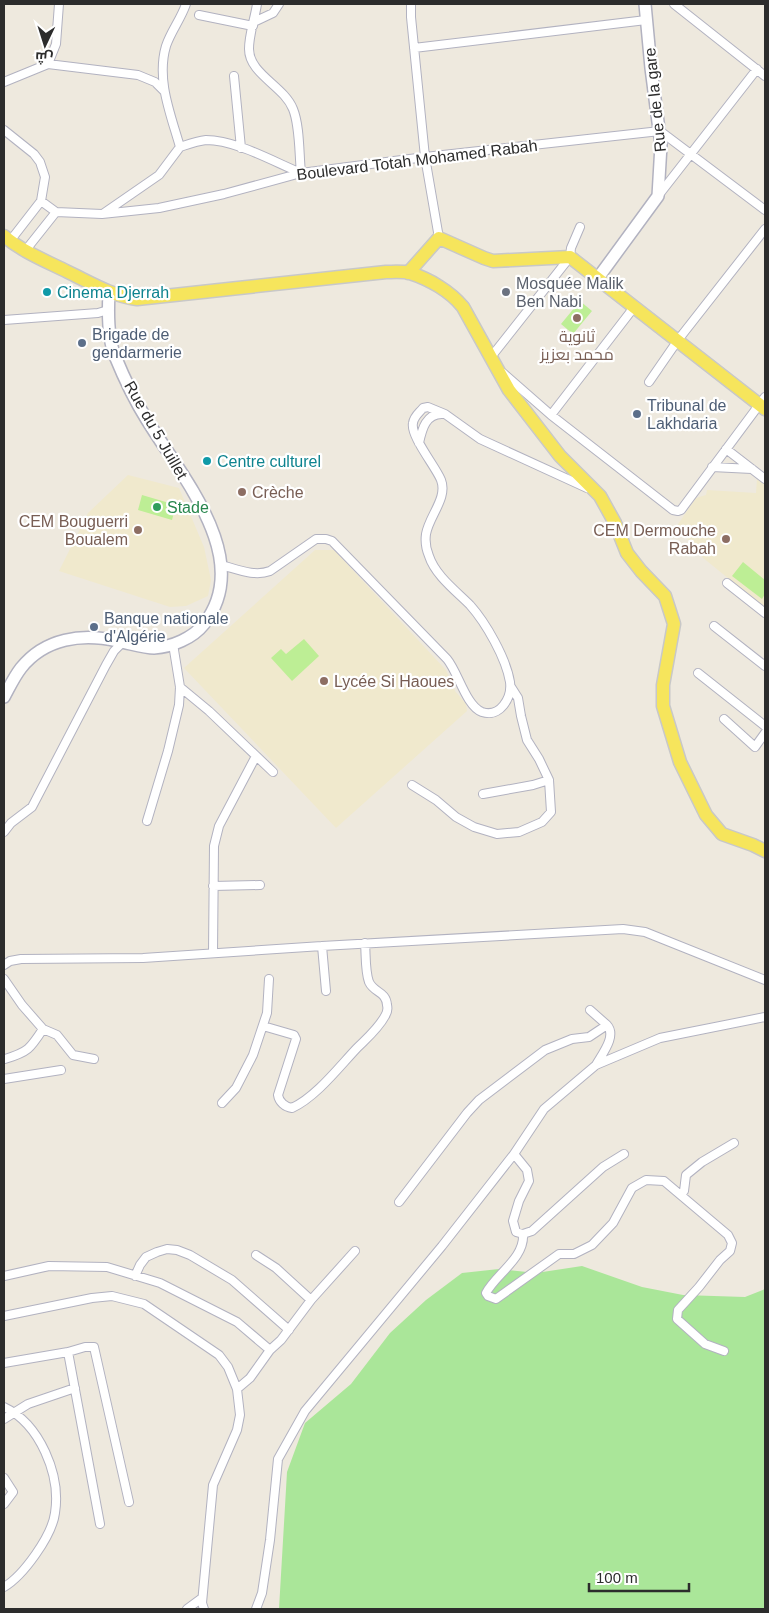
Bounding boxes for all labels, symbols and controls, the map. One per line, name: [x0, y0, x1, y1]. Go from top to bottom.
north arrow: [20, 20, 70, 70]
street label: Rue de la gare: [641, 47, 669, 153]
text: ش: [35, 48, 54, 67]
street label: Boulevard Totah Mohamed Rabah: [296, 137, 538, 183]
place label: Mosquée Malik Ben Nabi: [516, 275, 625, 310]
place label: Cinema Djerrah: [57, 284, 169, 301]
marker: Cinema Djerrah: [41, 286, 53, 298]
marker: Mosquée Malik Ben Nabi: [500, 286, 512, 298]
marker: ثانوية محمد بعزيز: [571, 312, 583, 324]
place label: Brigade de gendarmerie: [92, 326, 182, 361]
place label: ثانوية محمد بعزيز: [539, 328, 614, 364]
marker: Brigade de gendarmerie: [76, 337, 88, 349]
street label: Rue du 5 Juillet: [121, 378, 191, 482]
place label: Tribunal de Lakhdaria: [647, 397, 727, 432]
marker: Tribunal de Lakhdaria: [631, 408, 643, 420]
place label: Centre culturel: [217, 453, 321, 470]
marker: Centre culturel: [201, 455, 213, 467]
place label: Crèche: [252, 484, 304, 501]
marker: Crèche: [236, 486, 248, 498]
place label: Stade: [167, 499, 209, 516]
marker: Stade: [151, 501, 163, 513]
place label: CEM Bouguerri Boualem: [19, 513, 128, 548]
place label: CEM Dermouche Rabah: [593, 522, 716, 557]
marker: CEM Bouguerri Boualem: [132, 524, 144, 536]
marker: CEM Dermouche Rabah: [720, 533, 732, 545]
place label: Banque nationale d'Algérie: [104, 610, 229, 645]
marker: Banque nationale d'Algérie: [88, 621, 100, 633]
place label: Lycée Si Haoues: [334, 673, 454, 690]
marker: Lycée Si Haoues: [318, 675, 330, 687]
scale bar: [589, 1560, 689, 1592]
text: 100 m: [596, 1569, 638, 1586]

